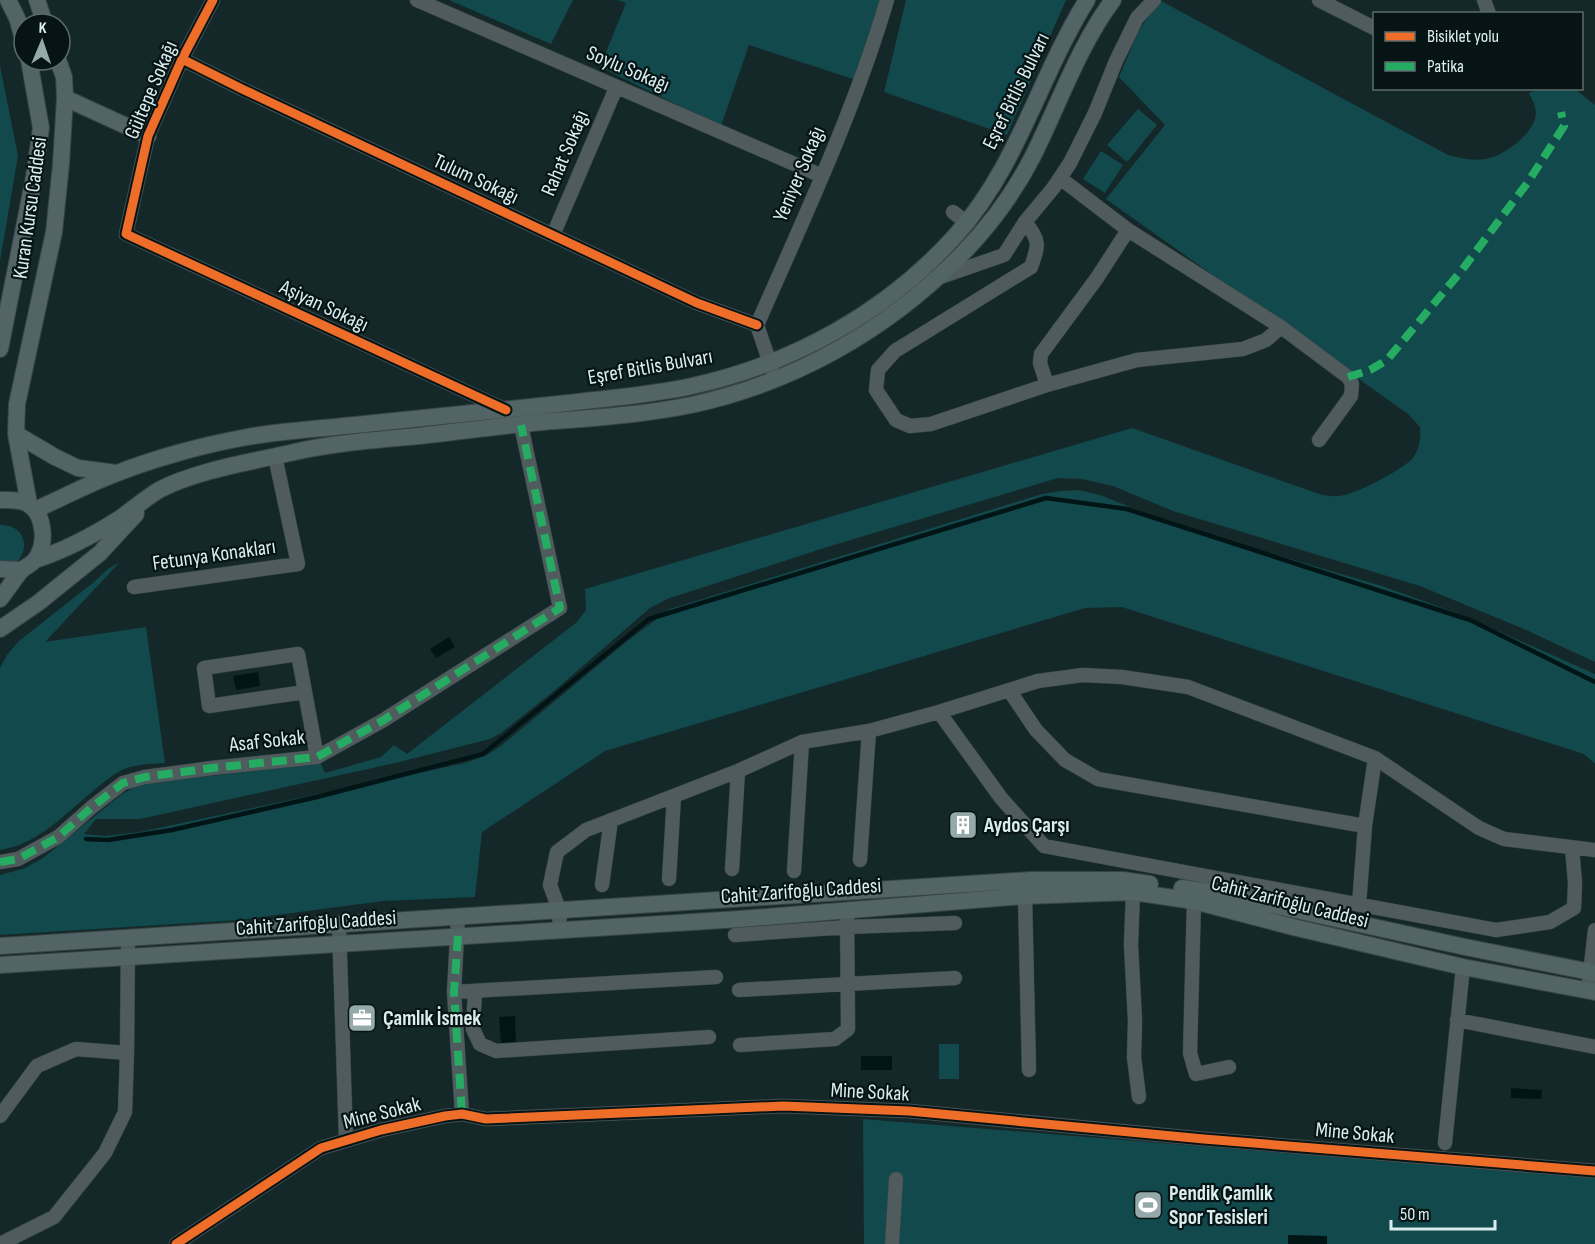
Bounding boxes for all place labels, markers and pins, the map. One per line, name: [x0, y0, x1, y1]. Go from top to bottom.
building icon: Aydos Çarşı: [947, 809, 979, 841]
place label: Aydos Çarşı: [983, 813, 1070, 838]
office icon: Çamlık İsmek: [346, 1002, 378, 1034]
place label: Çamlık İsmek: [383, 1006, 481, 1031]
place label: Pendik Çamlık Spor Tesisleri: [1169, 1181, 1273, 1230]
sports icon: Pendik Çamlık Spor Tesisleri: [1132, 1189, 1164, 1221]

